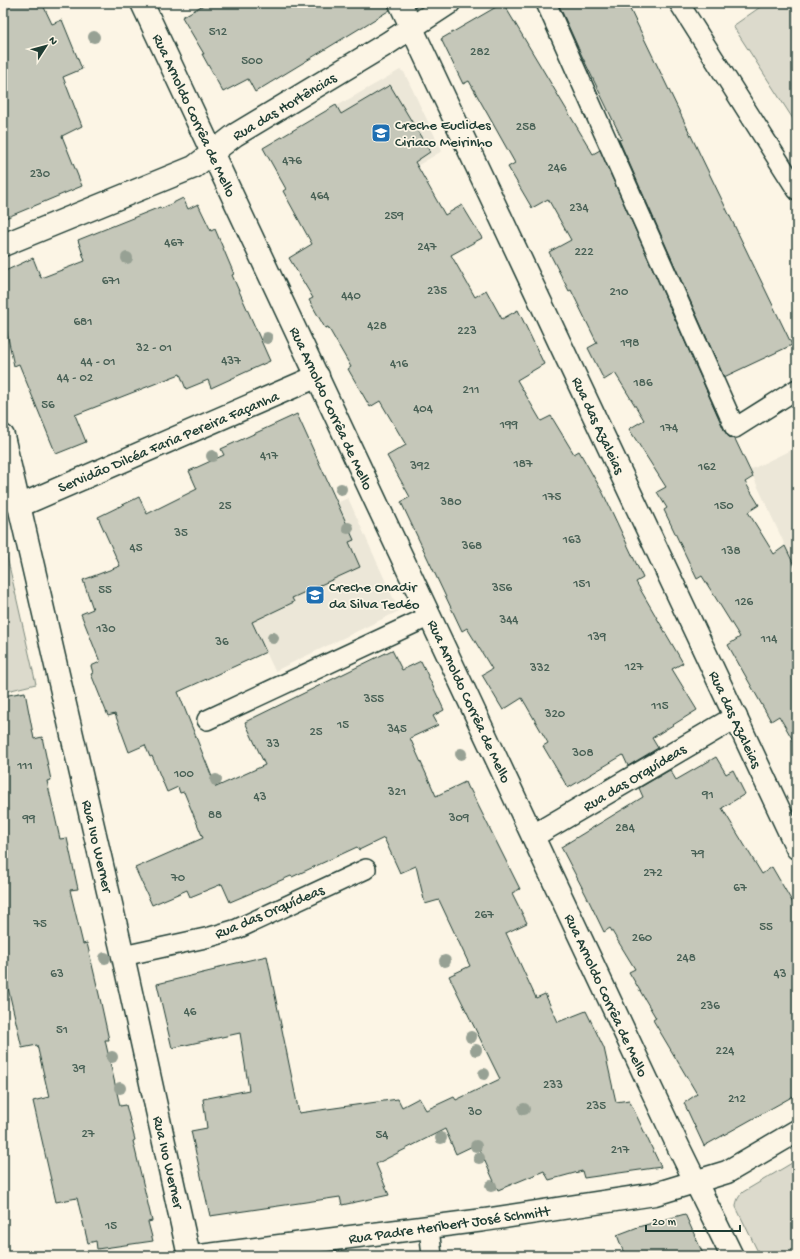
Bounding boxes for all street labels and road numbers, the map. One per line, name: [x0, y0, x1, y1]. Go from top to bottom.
street label: Rua Arnoldo Corrêa de Mello: [147, 31, 239, 201]
street label: Rua das Hortências: [230, 69, 341, 146]
street label: Rua Arnoldo Corrêa de Mello: [284, 324, 376, 494]
street label: Rua das Azaleias: [567, 375, 628, 478]
street label: Servidão Dilcéa Faria Pereira Façanha: [56, 388, 283, 498]
street label: Rua Arnoldo Corrêa de Mello: [422, 617, 514, 787]
street label: Rua das Azaleias: [704, 669, 765, 772]
street label: Rua das Orquídeas: [580, 741, 690, 817]
street label: Rua Ivo Werner: [77, 798, 116, 896]
street label: Rua das Orquídeas: [212, 882, 328, 944]
street label: Rua Arnoldo Corrêa de Mello: [559, 911, 651, 1081]
street label: Rua Ivo Werner: [148, 1114, 187, 1212]
street label: Rua Padre Heribert José Schmitt: [347, 1203, 553, 1249]

